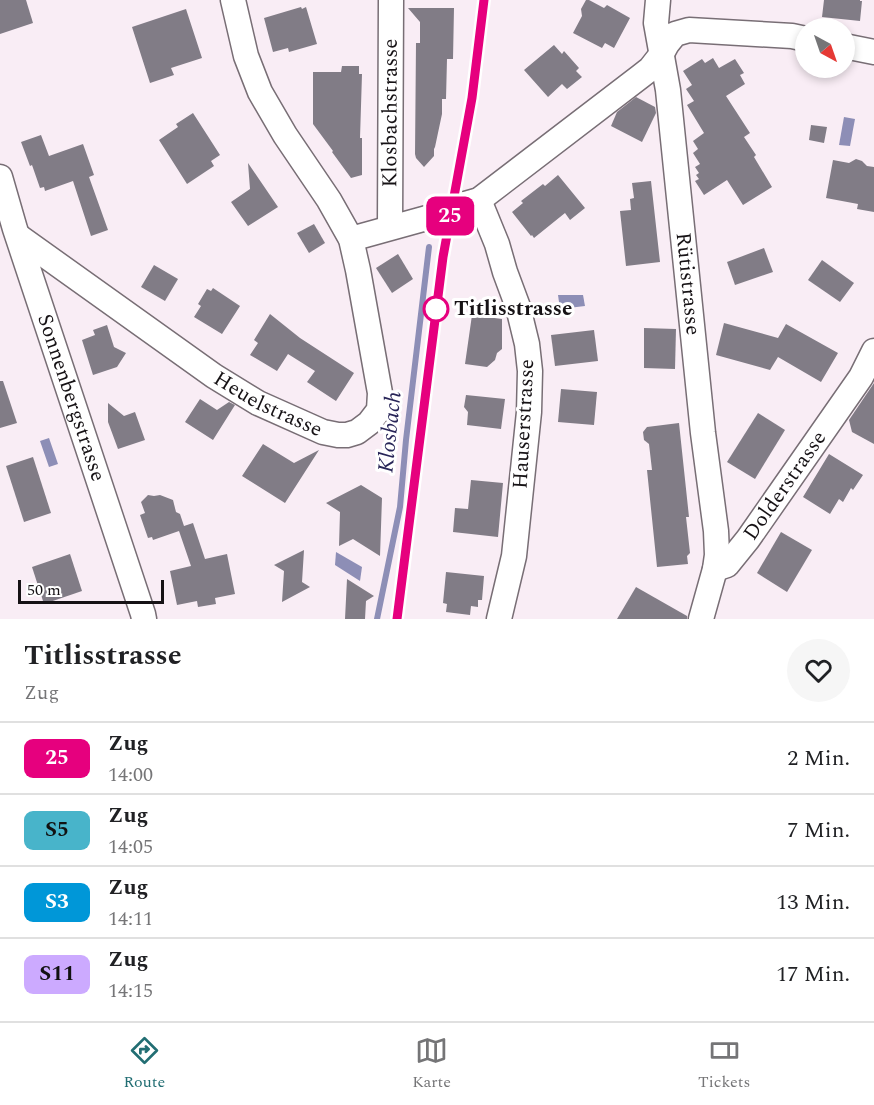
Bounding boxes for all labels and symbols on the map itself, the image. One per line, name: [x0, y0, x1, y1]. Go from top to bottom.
north arrow: [795, 18, 855, 78]
street label: Klosbachstrasse: [374, 38, 407, 188]
line badge: 25: [423, 196, 477, 236]
street label: Rütistrasse: [667, 231, 709, 337]
place label: Titlisstrasse: [454, 293, 572, 325]
marker: Titlisstrasse: [423, 296, 449, 322]
street label: Sonnenbergstrasse: [28, 310, 114, 486]
street label: Hauserstrasse: [505, 358, 543, 490]
street label: Heuelstrasse: [207, 363, 327, 446]
water label: Klosbach: [369, 390, 411, 474]
street label: Dolderstrasse: [736, 424, 835, 547]
scale bar: [18, 577, 164, 604]

